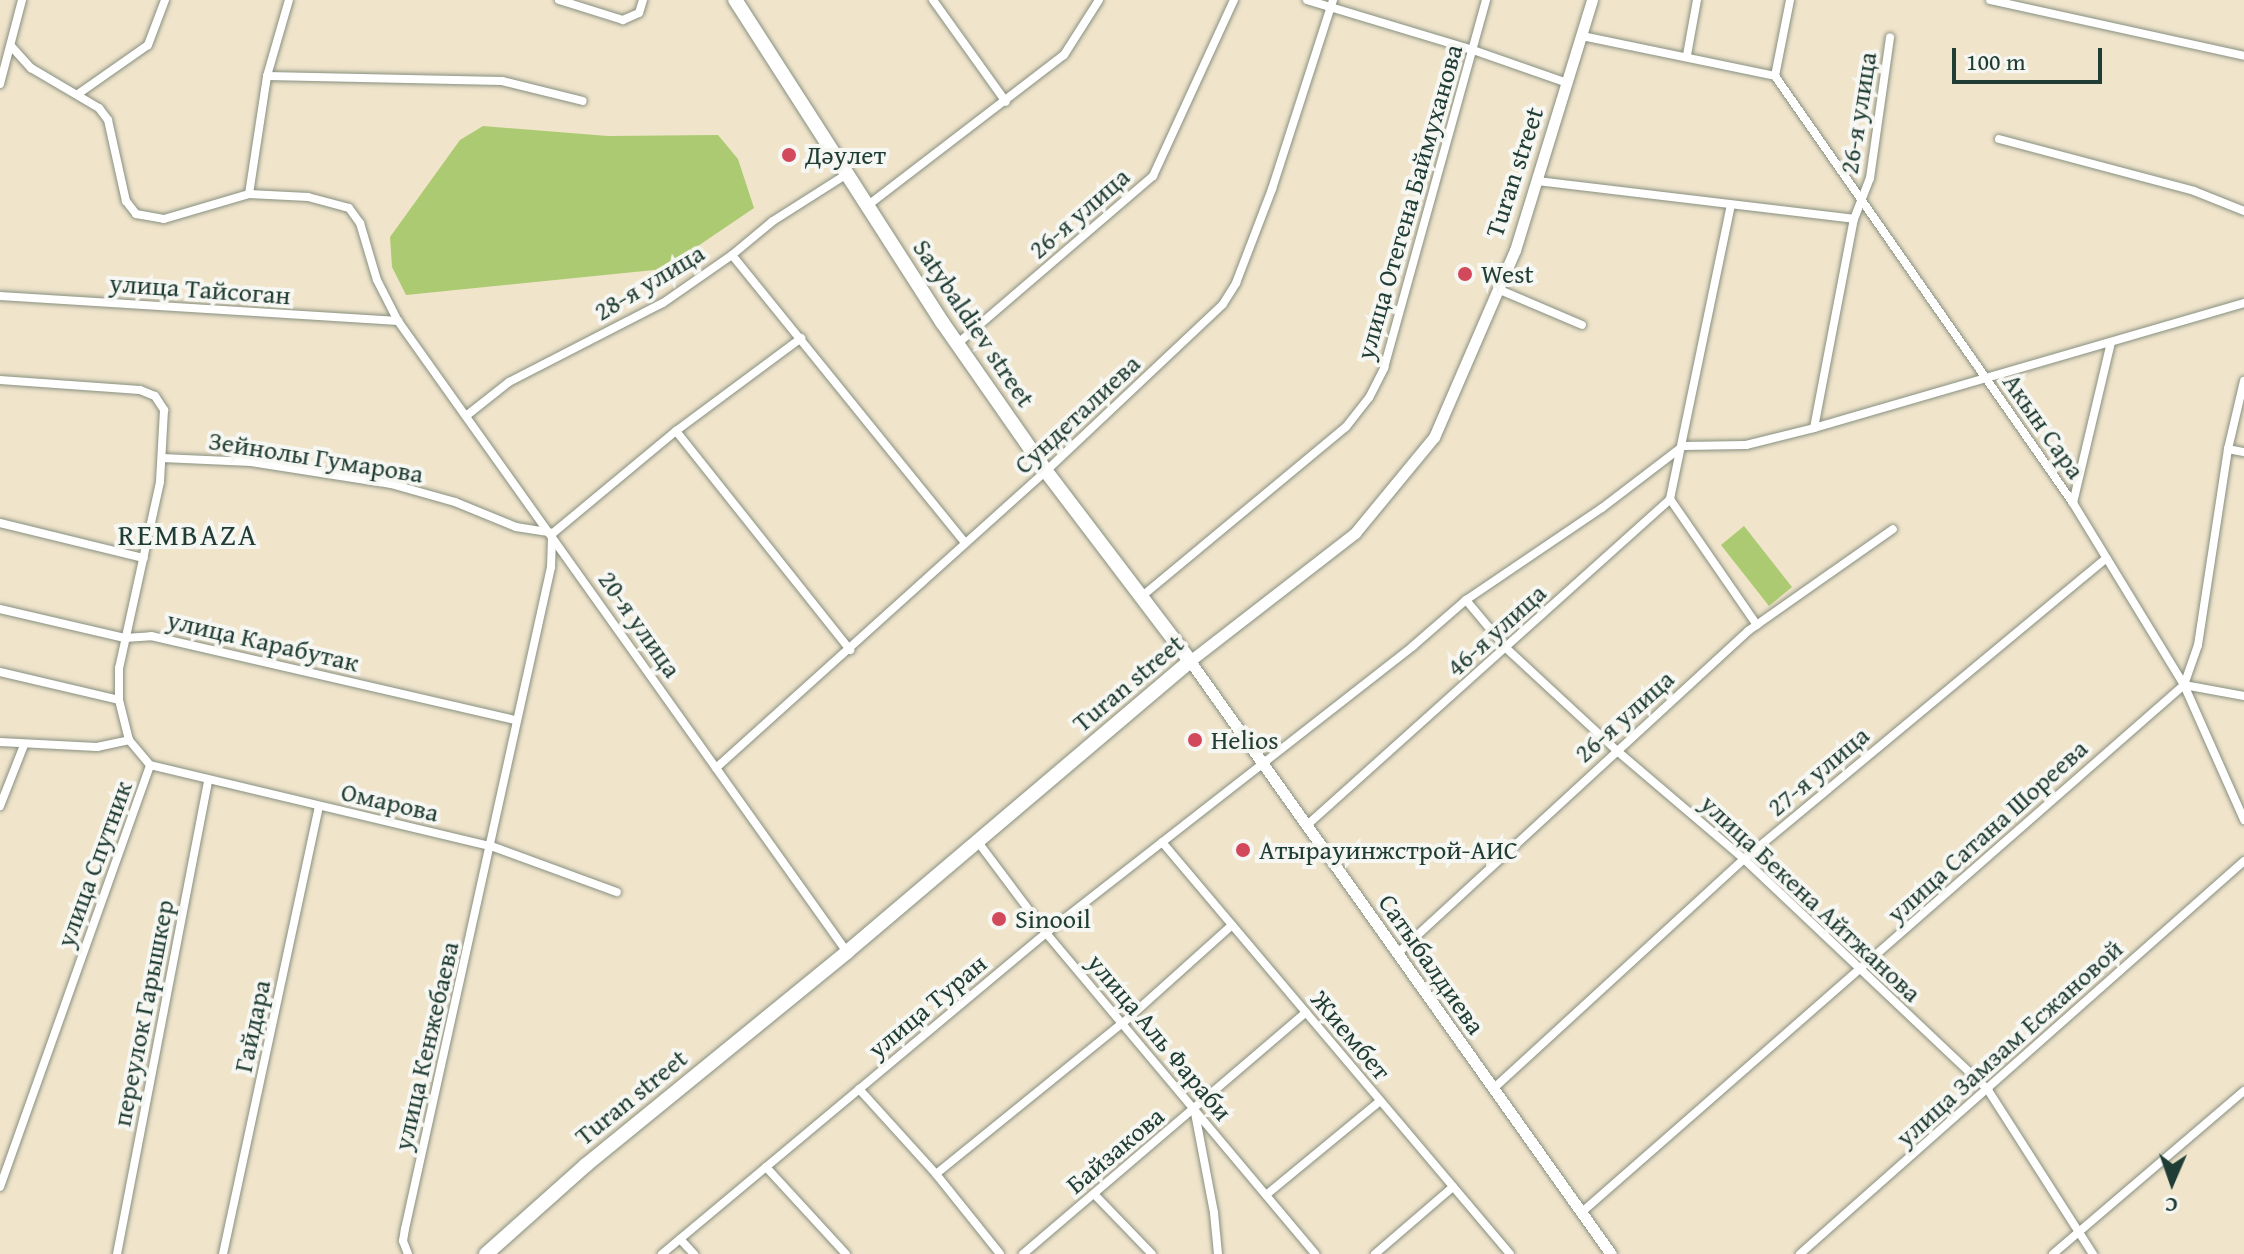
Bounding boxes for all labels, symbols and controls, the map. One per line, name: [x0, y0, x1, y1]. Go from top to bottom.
scale bar: [1956, 32, 2106, 82]
street label: улица Отегена Баймуханова: [1349, 41, 1469, 363]
text: 100 m: [1966, 44, 2026, 79]
street label: 26-я улица: [1833, 50, 1883, 176]
street label: Turan street: [1478, 103, 1550, 241]
place label: Дәулет: [805, 139, 886, 171]
marker: Дәулет: [780, 146, 798, 164]
street label: 26-я улица: [1022, 161, 1136, 265]
street label: Satybaldiev street: [906, 233, 1042, 413]
street label: 28-я улица: [588, 237, 710, 327]
place label: West: [1481, 258, 1534, 290]
marker: West: [1456, 265, 1474, 283]
street label: улица Тайсоган: [108, 267, 292, 311]
street label: Сундеталиева: [1008, 348, 1146, 480]
street label: Акын Сара: [1996, 367, 2092, 485]
street label: Зейнолы Гумарова: [206, 425, 426, 489]
district label: REMBAZA: [118, 516, 258, 552]
street label: 20-я улица: [592, 565, 688, 683]
street label: 46-я улица: [1440, 577, 1552, 683]
street label: улица Карабутак: [164, 604, 362, 678]
street label: Turan street: [1066, 628, 1190, 738]
street label: 26-я улица: [1568, 663, 1680, 769]
street label: 27-я улица: [1761, 720, 1875, 822]
place label: Helios: [1211, 724, 1279, 756]
marker: Helios: [1186, 731, 1204, 749]
street label: улица Сатана Шореева: [1880, 733, 2094, 929]
street label: Омарова: [338, 776, 442, 828]
street label: улица Спутник: [49, 777, 139, 951]
street label: улица Бекена Айтжанова: [1694, 788, 1928, 1008]
place label: Атырауинжстрой-АИС: [1259, 834, 1518, 866]
marker: Атырауинжстрой-АИС: [1234, 841, 1252, 859]
street label: Сатыбалдиева: [1372, 888, 1492, 1040]
street label: переулок Гарышкер: [106, 897, 180, 1129]
place label: Sinooil: [1015, 903, 1091, 935]
marker: Sinooil: [990, 910, 1008, 928]
street label: улица Замзам Есжановой: [1889, 933, 2129, 1153]
street label: улица Кенжебаева: [387, 939, 465, 1153]
street label: улица Туран: [861, 947, 993, 1065]
street label: улица Аль Фараби: [1081, 947, 1239, 1127]
street label: Гайдара: [227, 977, 277, 1075]
street label: Жиембет: [1305, 984, 1397, 1086]
street label: Turan street: [569, 1042, 693, 1152]
street label: Байзакова: [1060, 1100, 1170, 1200]
north arrow: [2132, 1142, 2212, 1222]
text: С: [2164, 1190, 2178, 1222]

